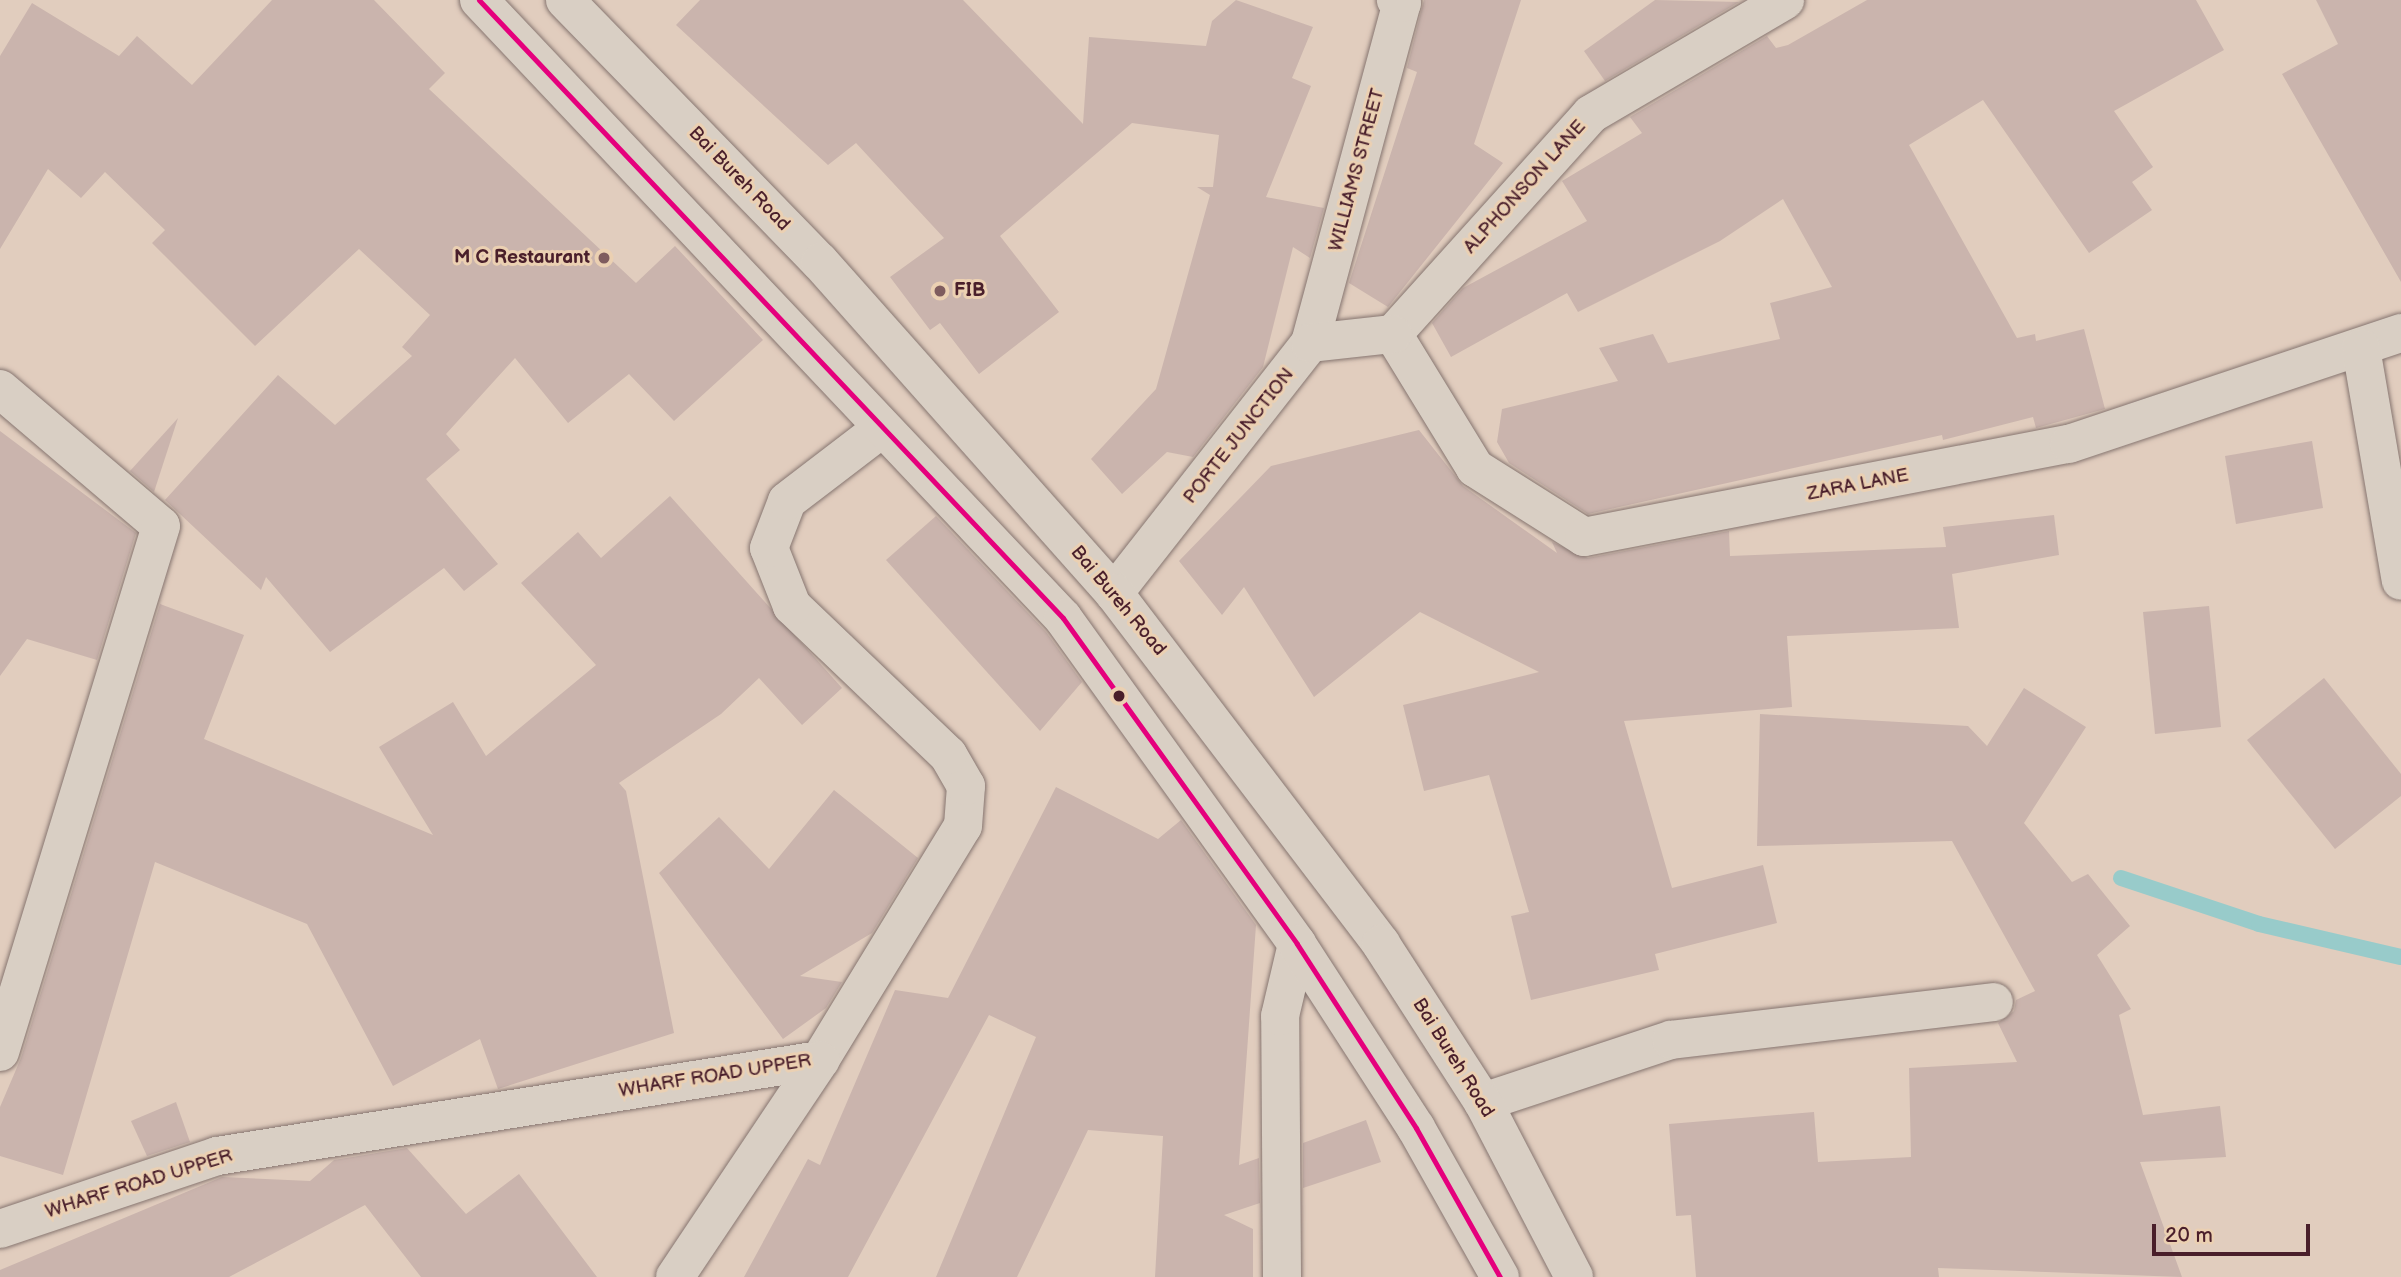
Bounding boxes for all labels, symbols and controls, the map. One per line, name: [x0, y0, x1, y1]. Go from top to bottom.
street label: WILLIAMS STREET: [1324, 86, 1390, 254]
street label: ALPHONSON LANE: [1459, 116, 1591, 258]
street label: Bai Bureh Road: [683, 122, 795, 236]
place label: M C Restaurant: [454, 247, 590, 269]
marker: M C Restaurant: [596, 250, 612, 266]
place label: FIB: [954, 280, 985, 302]
marker: FIB: [932, 283, 948, 299]
street label: PORTE JUNCTION: [1179, 363, 1299, 509]
street label: ZARA LANE: [1805, 464, 1911, 506]
street label: Bai Bureh Road: [1065, 541, 1171, 661]
unlabelled marker: [1112, 689, 1126, 703]
street label: Bai Bureh Road: [1407, 994, 1499, 1122]
street label: WHARF ROAD UPPER: [617, 1050, 813, 1102]
street label: WHARF ROAD UPPER: [43, 1145, 235, 1223]
scale bar: [2156, 1210, 2314, 1254]
text: 20 m: [2165, 1223, 2213, 1248]

